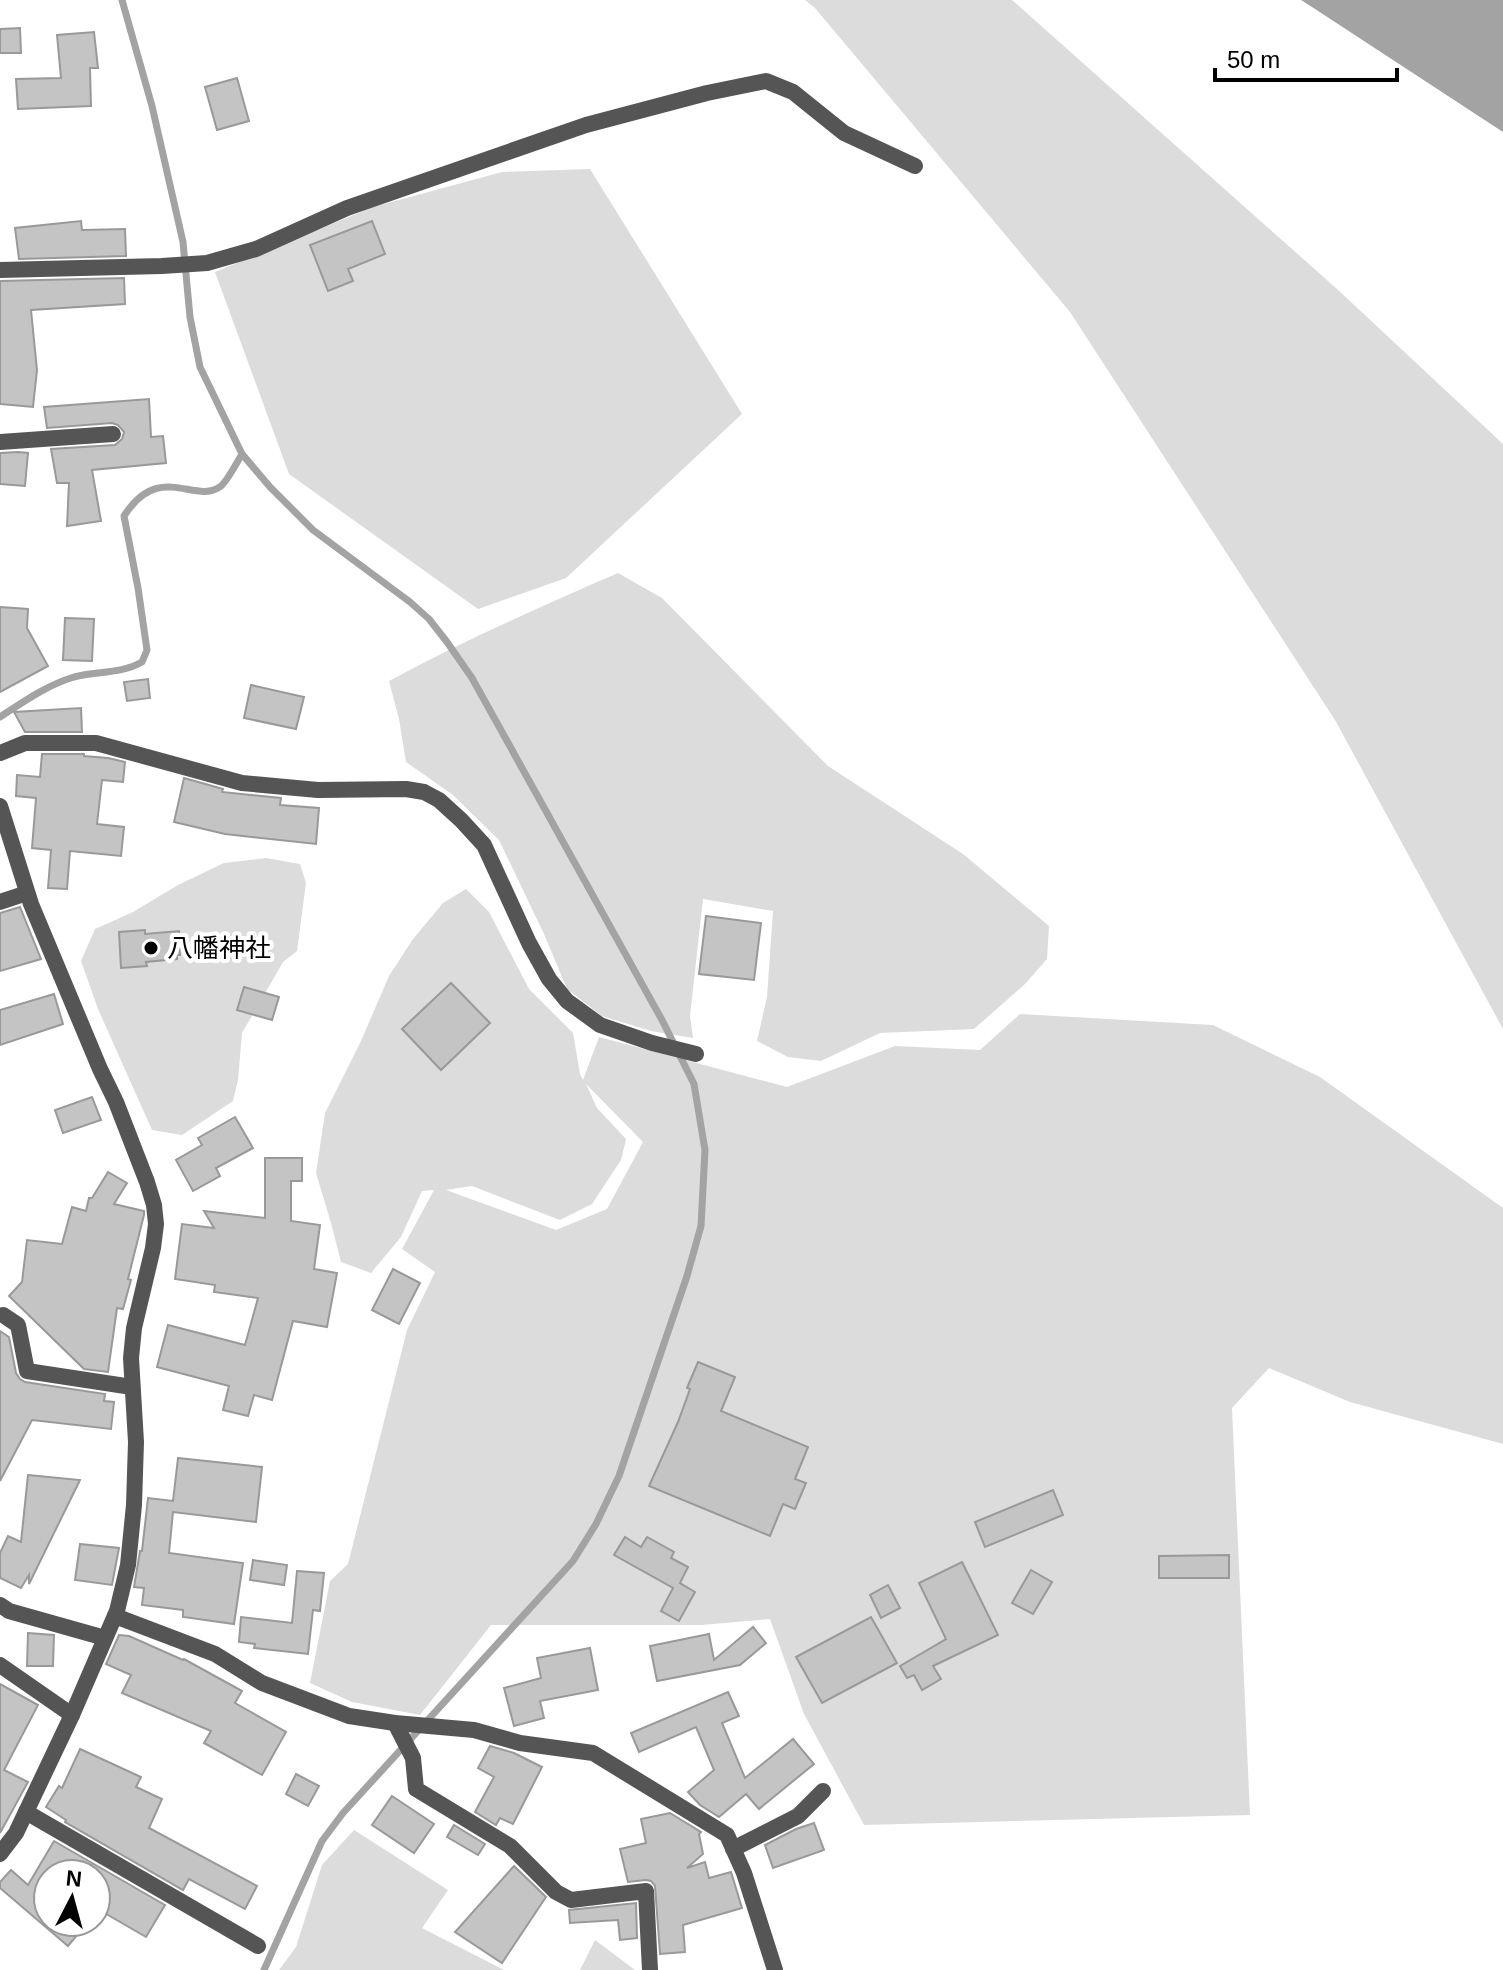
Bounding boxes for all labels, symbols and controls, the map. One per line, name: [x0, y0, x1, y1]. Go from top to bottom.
scale bar: [1215, 32, 1397, 82]
text: 50 m: [1227, 46, 1280, 73]
place label: 八幡神社: [167, 933, 271, 963]
marker: 八幡神社: [142, 939, 160, 957]
north arrow: [32, 1858, 112, 1938]
text: N: [65, 1865, 83, 1892]

